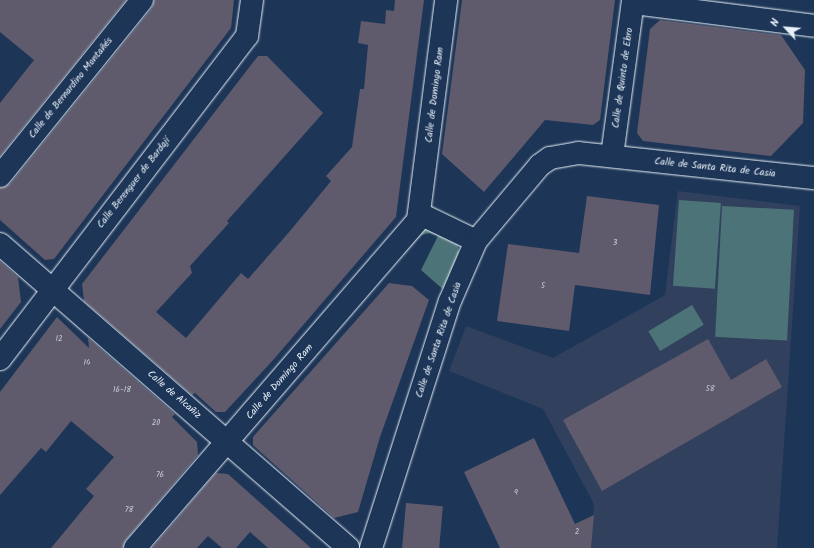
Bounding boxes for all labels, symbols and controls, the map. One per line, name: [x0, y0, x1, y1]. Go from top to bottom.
north arrow: [766, 8, 806, 48]
text: N: [766, 16, 785, 30]
street label: Calle de Quinto de Ebro: [610, 27, 636, 129]
street label: Calle de Bernardino Montañés: [26, 35, 116, 141]
street label: Calle de Domingo Ram: [423, 47, 447, 143]
street label: Calle Berenguer de Bardají: [95, 135, 173, 231]
street label: Calle de Santa Rita de Casia: [654, 156, 776, 180]
house number: 3: [613, 238, 617, 248]
street label: Calle de Santa Rita de Casia: [414, 280, 464, 400]
house number: 5: [541, 281, 545, 291]
house number: 12: [55, 334, 63, 344]
street label: Calle de Domingo Ram: [244, 342, 316, 422]
house number: 14: [84, 358, 90, 368]
street label: Calle de Alcañiz: [145, 368, 203, 422]
house number: 58: [705, 384, 715, 394]
house number: 16-18: [113, 385, 131, 395]
house number: 20: [152, 418, 160, 428]
house number: 76: [156, 470, 164, 480]
house number: 9: [514, 488, 518, 498]
house number: 78: [125, 505, 133, 515]
house number: 2: [575, 527, 579, 537]

